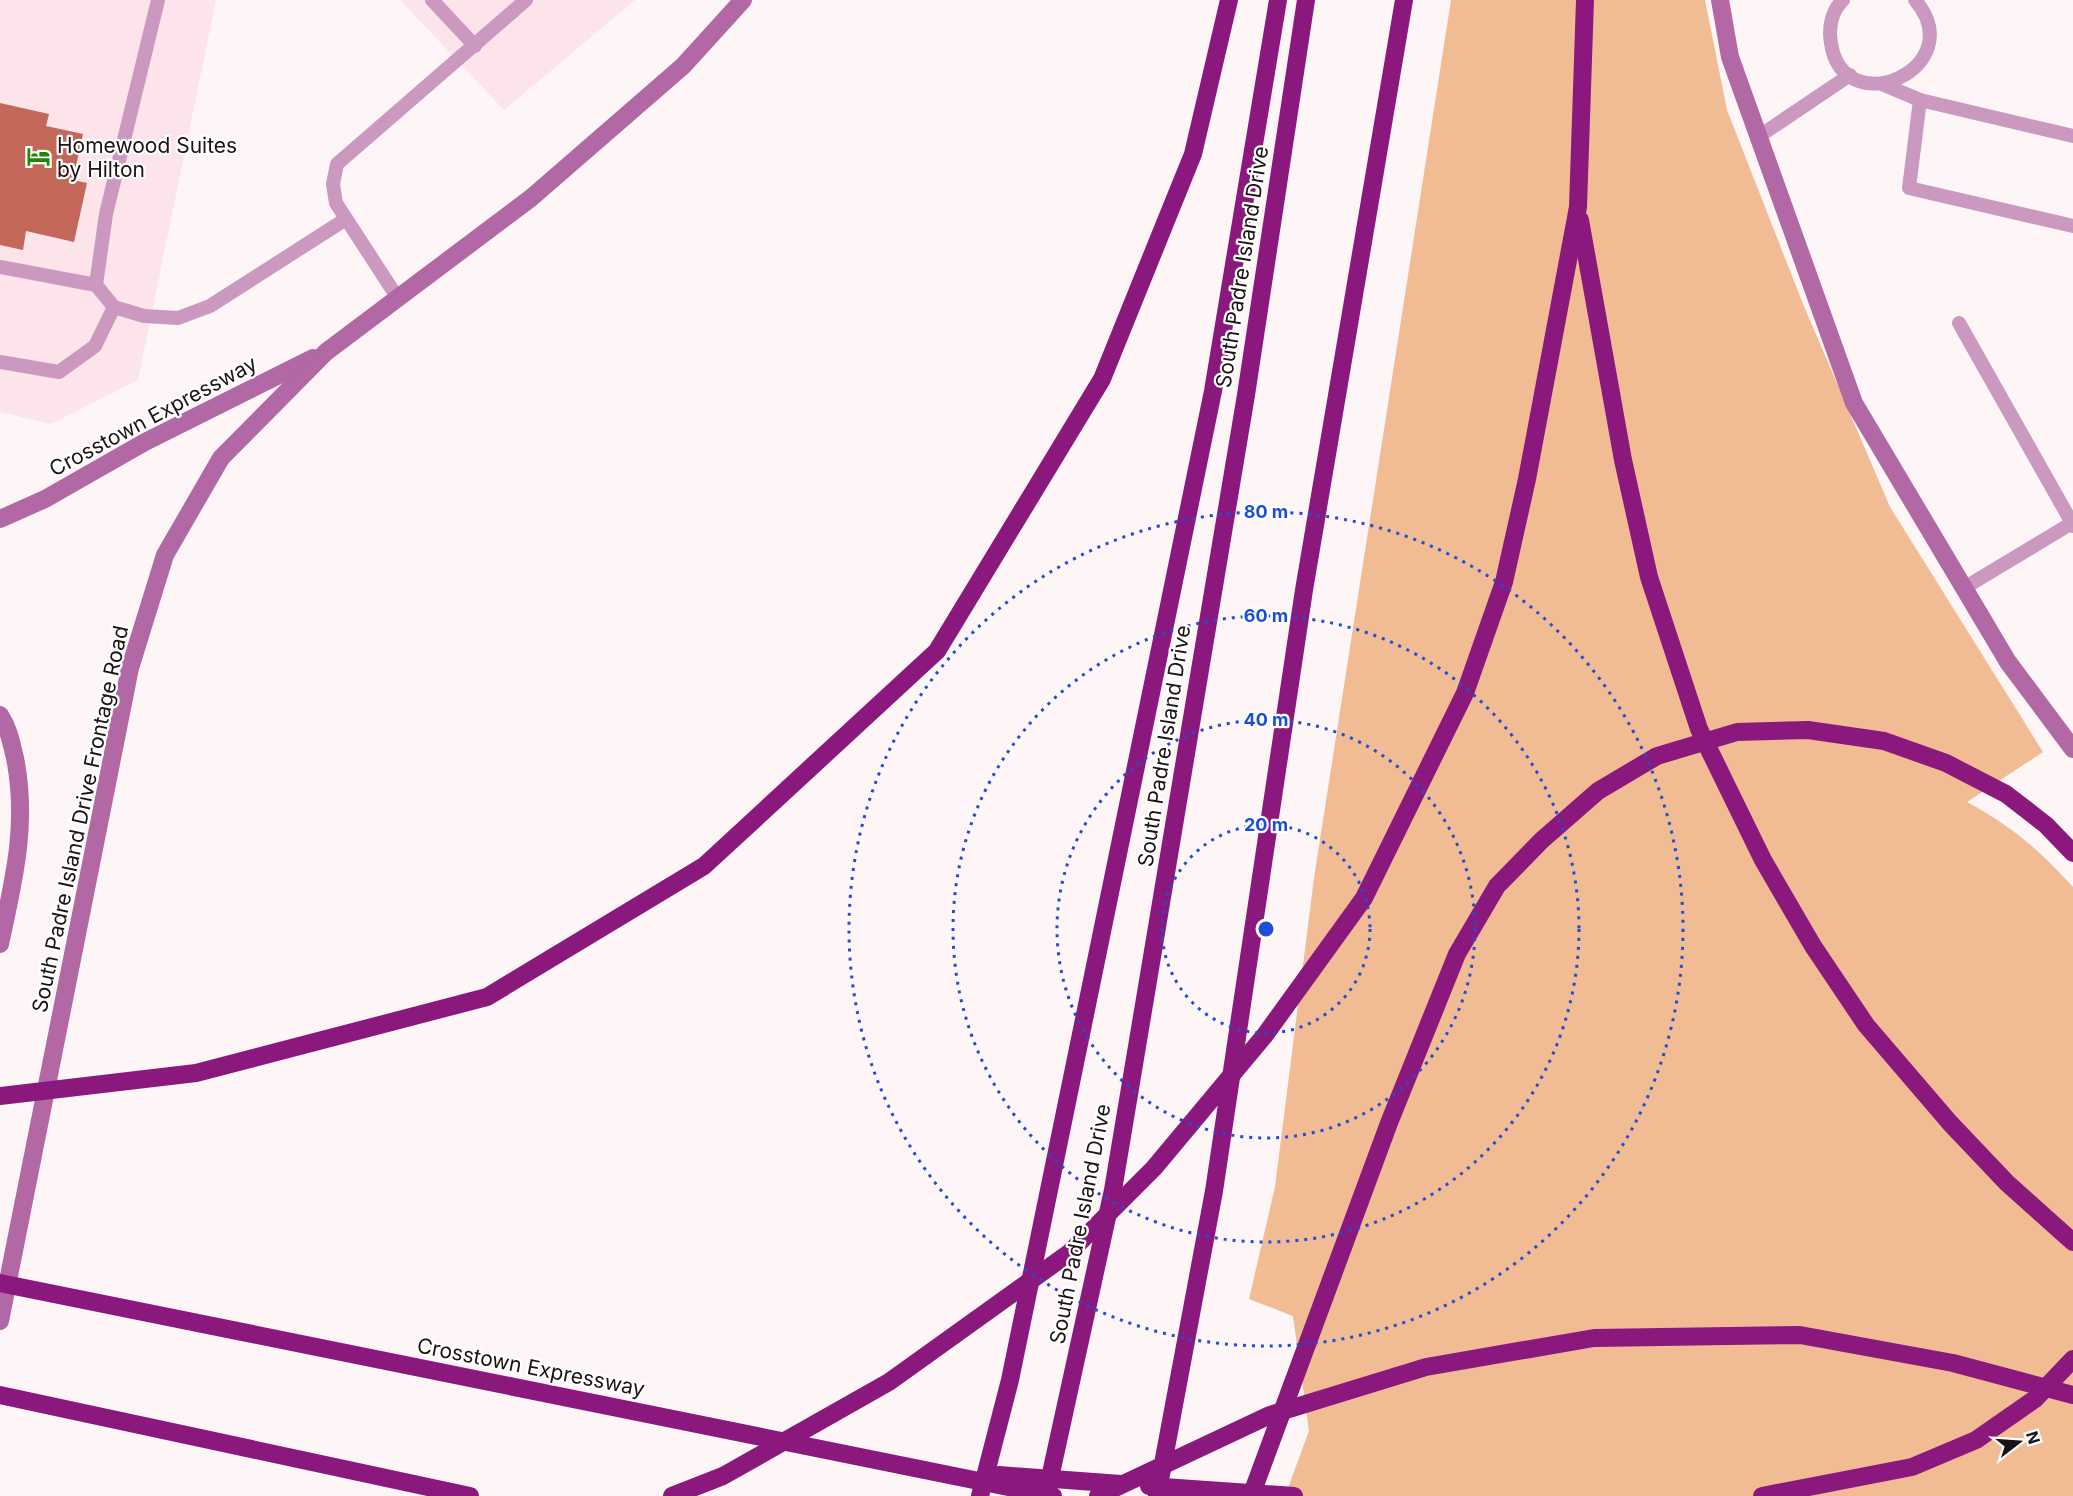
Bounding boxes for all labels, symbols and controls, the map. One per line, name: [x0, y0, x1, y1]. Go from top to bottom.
place label: Homewood Suites by Hilton: [57, 133, 237, 182]
hotel icon: Homewood Suites by Hilton: [26, 144, 52, 170]
street label: South Padre Island Drive: [1211, 144, 1273, 390]
street label: Crosstown Expressway: [45, 351, 261, 481]
text: 80 m: [1244, 501, 1288, 522]
text: 60 m: [1244, 605, 1288, 626]
street label: South Padre Island Drive Frontage Road: [27, 623, 133, 1015]
street label: South Padre Island Drive: [1133, 623, 1195, 869]
text: 40 m: [1244, 709, 1289, 730]
text: 20 m: [1244, 814, 1288, 835]
centre of rings: [1256, 919, 1276, 939]
street label: South Padre Island Drive: [1044, 1102, 1116, 1346]
street label: Crosstown Expressway: [415, 1333, 647, 1401]
north arrow: [1989, 1412, 2049, 1472]
text: N: [2022, 1429, 2045, 1446]

